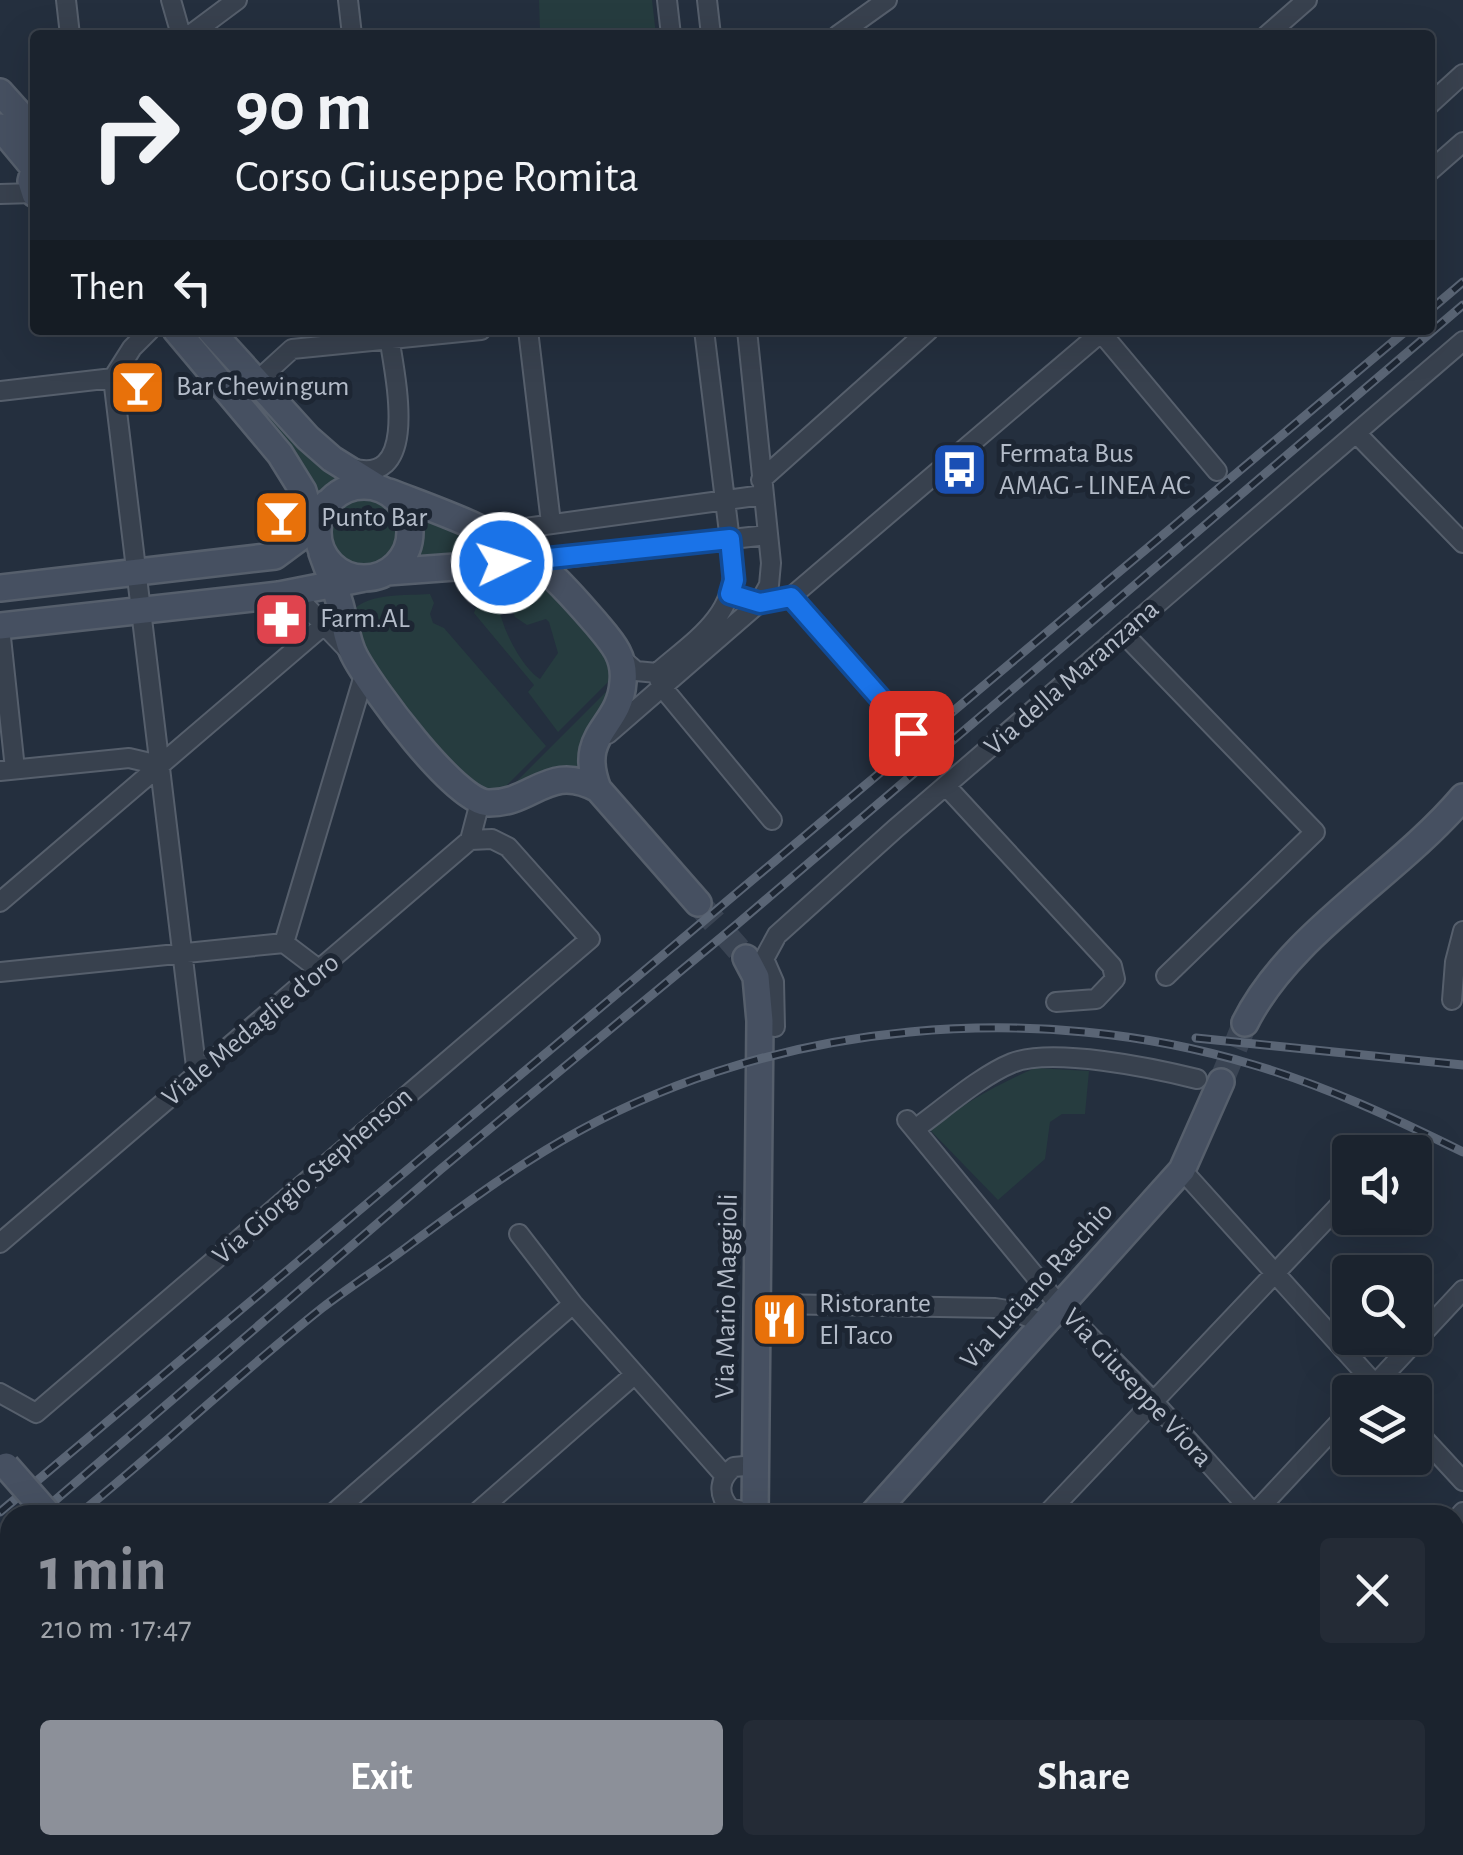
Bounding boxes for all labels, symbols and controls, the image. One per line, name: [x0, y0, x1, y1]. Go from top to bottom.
icon: right: [70, 70, 200, 200]
text: 90 m: [235, 73, 372, 143]
text: Corso Giuseppe Romita: [235, 155, 639, 200]
icon: left: [165, 260, 220, 315]
text: Then: [70, 269, 145, 307]
bar icon: Bar Chewingum: [107, 357, 167, 417]
place label: Bar Chewingum: [176, 373, 350, 401]
bus stop icon: Fermata Bus AMAG - LINEA AC: [930, 440, 990, 500]
place label: Fermata Bus AMAG - LINEA AC: [999, 440, 1191, 500]
bar icon: Punto Bar: [252, 488, 312, 548]
place label: Punto Bar: [321, 504, 427, 532]
position arrow: [450, 511, 554, 615]
pharmacy icon: Farm.AL: [251, 589, 311, 649]
street label: Via della Maranzana: [979, 595, 1165, 761]
place label: Farm.AL: [320, 605, 410, 633]
pin: [869, 691, 954, 776]
icon: arrive: [884, 706, 939, 761]
street label: Viale Medaglie d'oro: [157, 948, 345, 1112]
street label: Via Giorgio Stephenson: [208, 1082, 418, 1270]
map controls: [1332, 1135, 1432, 1475]
button: sound: [1332, 1135, 1432, 1235]
street label: Via Mario Maggioli: [711, 1193, 743, 1399]
street label: Via Luciano Raschio: [955, 1197, 1119, 1375]
button: search: [1332, 1255, 1432, 1355]
restaurant icon: Ristorante El Taco: [750, 1290, 810, 1350]
place label: Ristorante El Taco: [819, 1290, 931, 1350]
street label: Via Giuseppe Viora: [1057, 1303, 1217, 1473]
button: layers: [1332, 1375, 1432, 1475]
button: close: [1320, 1538, 1425, 1643]
text: 1 min: [40, 1541, 166, 1601]
text: 210 m · 17:47: [40, 1612, 192, 1644]
button: Exit: [40, 1720, 723, 1835]
button: Share: [743, 1720, 1425, 1835]

